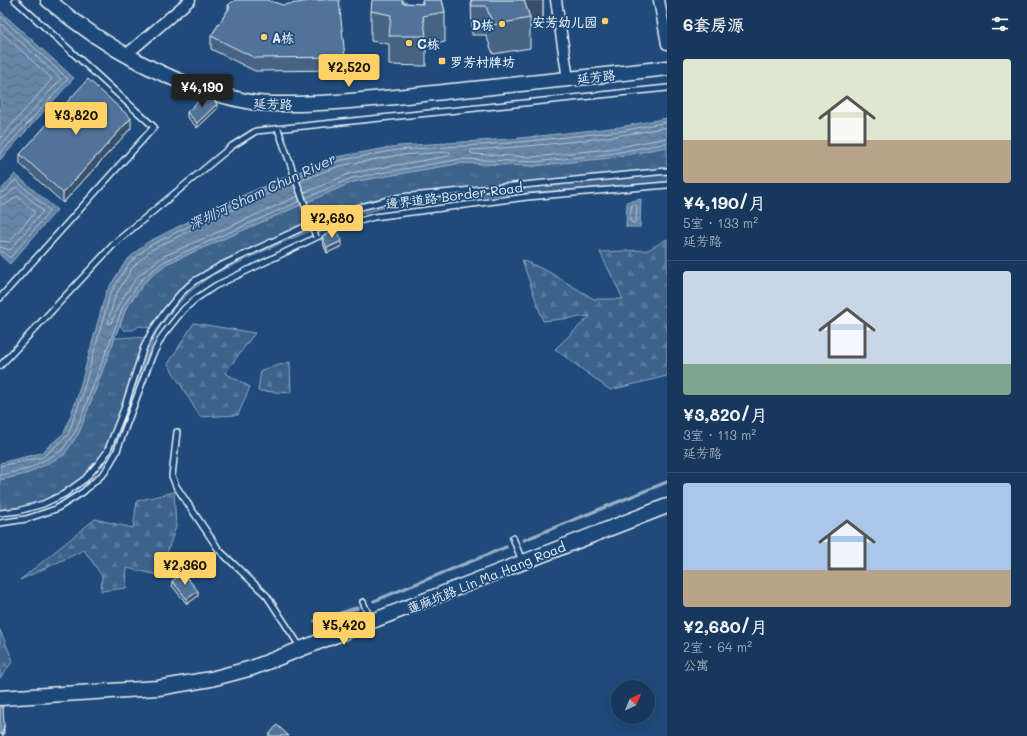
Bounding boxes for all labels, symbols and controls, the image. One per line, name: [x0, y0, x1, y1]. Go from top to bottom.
place label: 安芳幼儿园: [532, 13, 597, 30]
text: 6套房源: [683, 13, 744, 35]
icon: filters: [989, 13, 1011, 35]
place label: D栋: [472, 16, 494, 33]
marker: 安芳幼儿园: [600, 16, 610, 26]
marker: D栋: [497, 19, 507, 29]
place label: A栋: [272, 29, 294, 46]
marker: A栋: [259, 32, 269, 42]
place label: C栋: [417, 35, 440, 52]
marker: C栋: [404, 38, 414, 48]
place label: 罗芳村牌坊: [450, 53, 515, 70]
pin: ¥2,520: [316, 54, 382, 88]
marker: 罗芳村牌坊: [437, 56, 447, 66]
text: ¥2,520: [328, 58, 371, 75]
street label: 延芳路: [576, 66, 616, 86]
pin: ¥4,190: [169, 74, 235, 108]
text: ¥4,190: [181, 78, 223, 95]
icon: home: [811, 85, 883, 157]
street label: 延芳路: [253, 94, 293, 112]
pin: ¥3,820: [43, 102, 109, 136]
text: ¥3,820: [54, 106, 98, 123]
water label: 深圳河 Sham Chun River: [185, 148, 339, 234]
street label: 邊界道路 Border Road: [385, 178, 523, 212]
text: ¥4,190/月: [683, 191, 766, 213]
pin: ¥2,680: [299, 205, 365, 239]
text: ¥2,680: [310, 209, 354, 226]
text: 5室 · 133 m²: [683, 214, 758, 231]
text: 延芳路: [683, 232, 722, 249]
icon: home: [811, 297, 883, 369]
text: ¥3,820/月: [683, 403, 767, 425]
text: 3室 · 113 m²: [683, 426, 756, 443]
text: 延芳路: [683, 444, 722, 461]
icon: home: [811, 509, 883, 581]
street label: 蓮麻坑路 Lin Ma Hang Road: [404, 537, 568, 617]
pin: ¥2,360: [152, 552, 218, 586]
text: ¥2,360: [163, 556, 207, 573]
pin: ¥5,420: [311, 612, 377, 646]
text: ¥2,680/月: [683, 615, 768, 637]
text: ¥5,420: [322, 616, 366, 633]
text: 2室 · 64 m²: [683, 638, 752, 655]
text: 公寓: [683, 656, 709, 673]
north arrow: [611, 680, 655, 724]
map controls: [611, 680, 655, 724]

